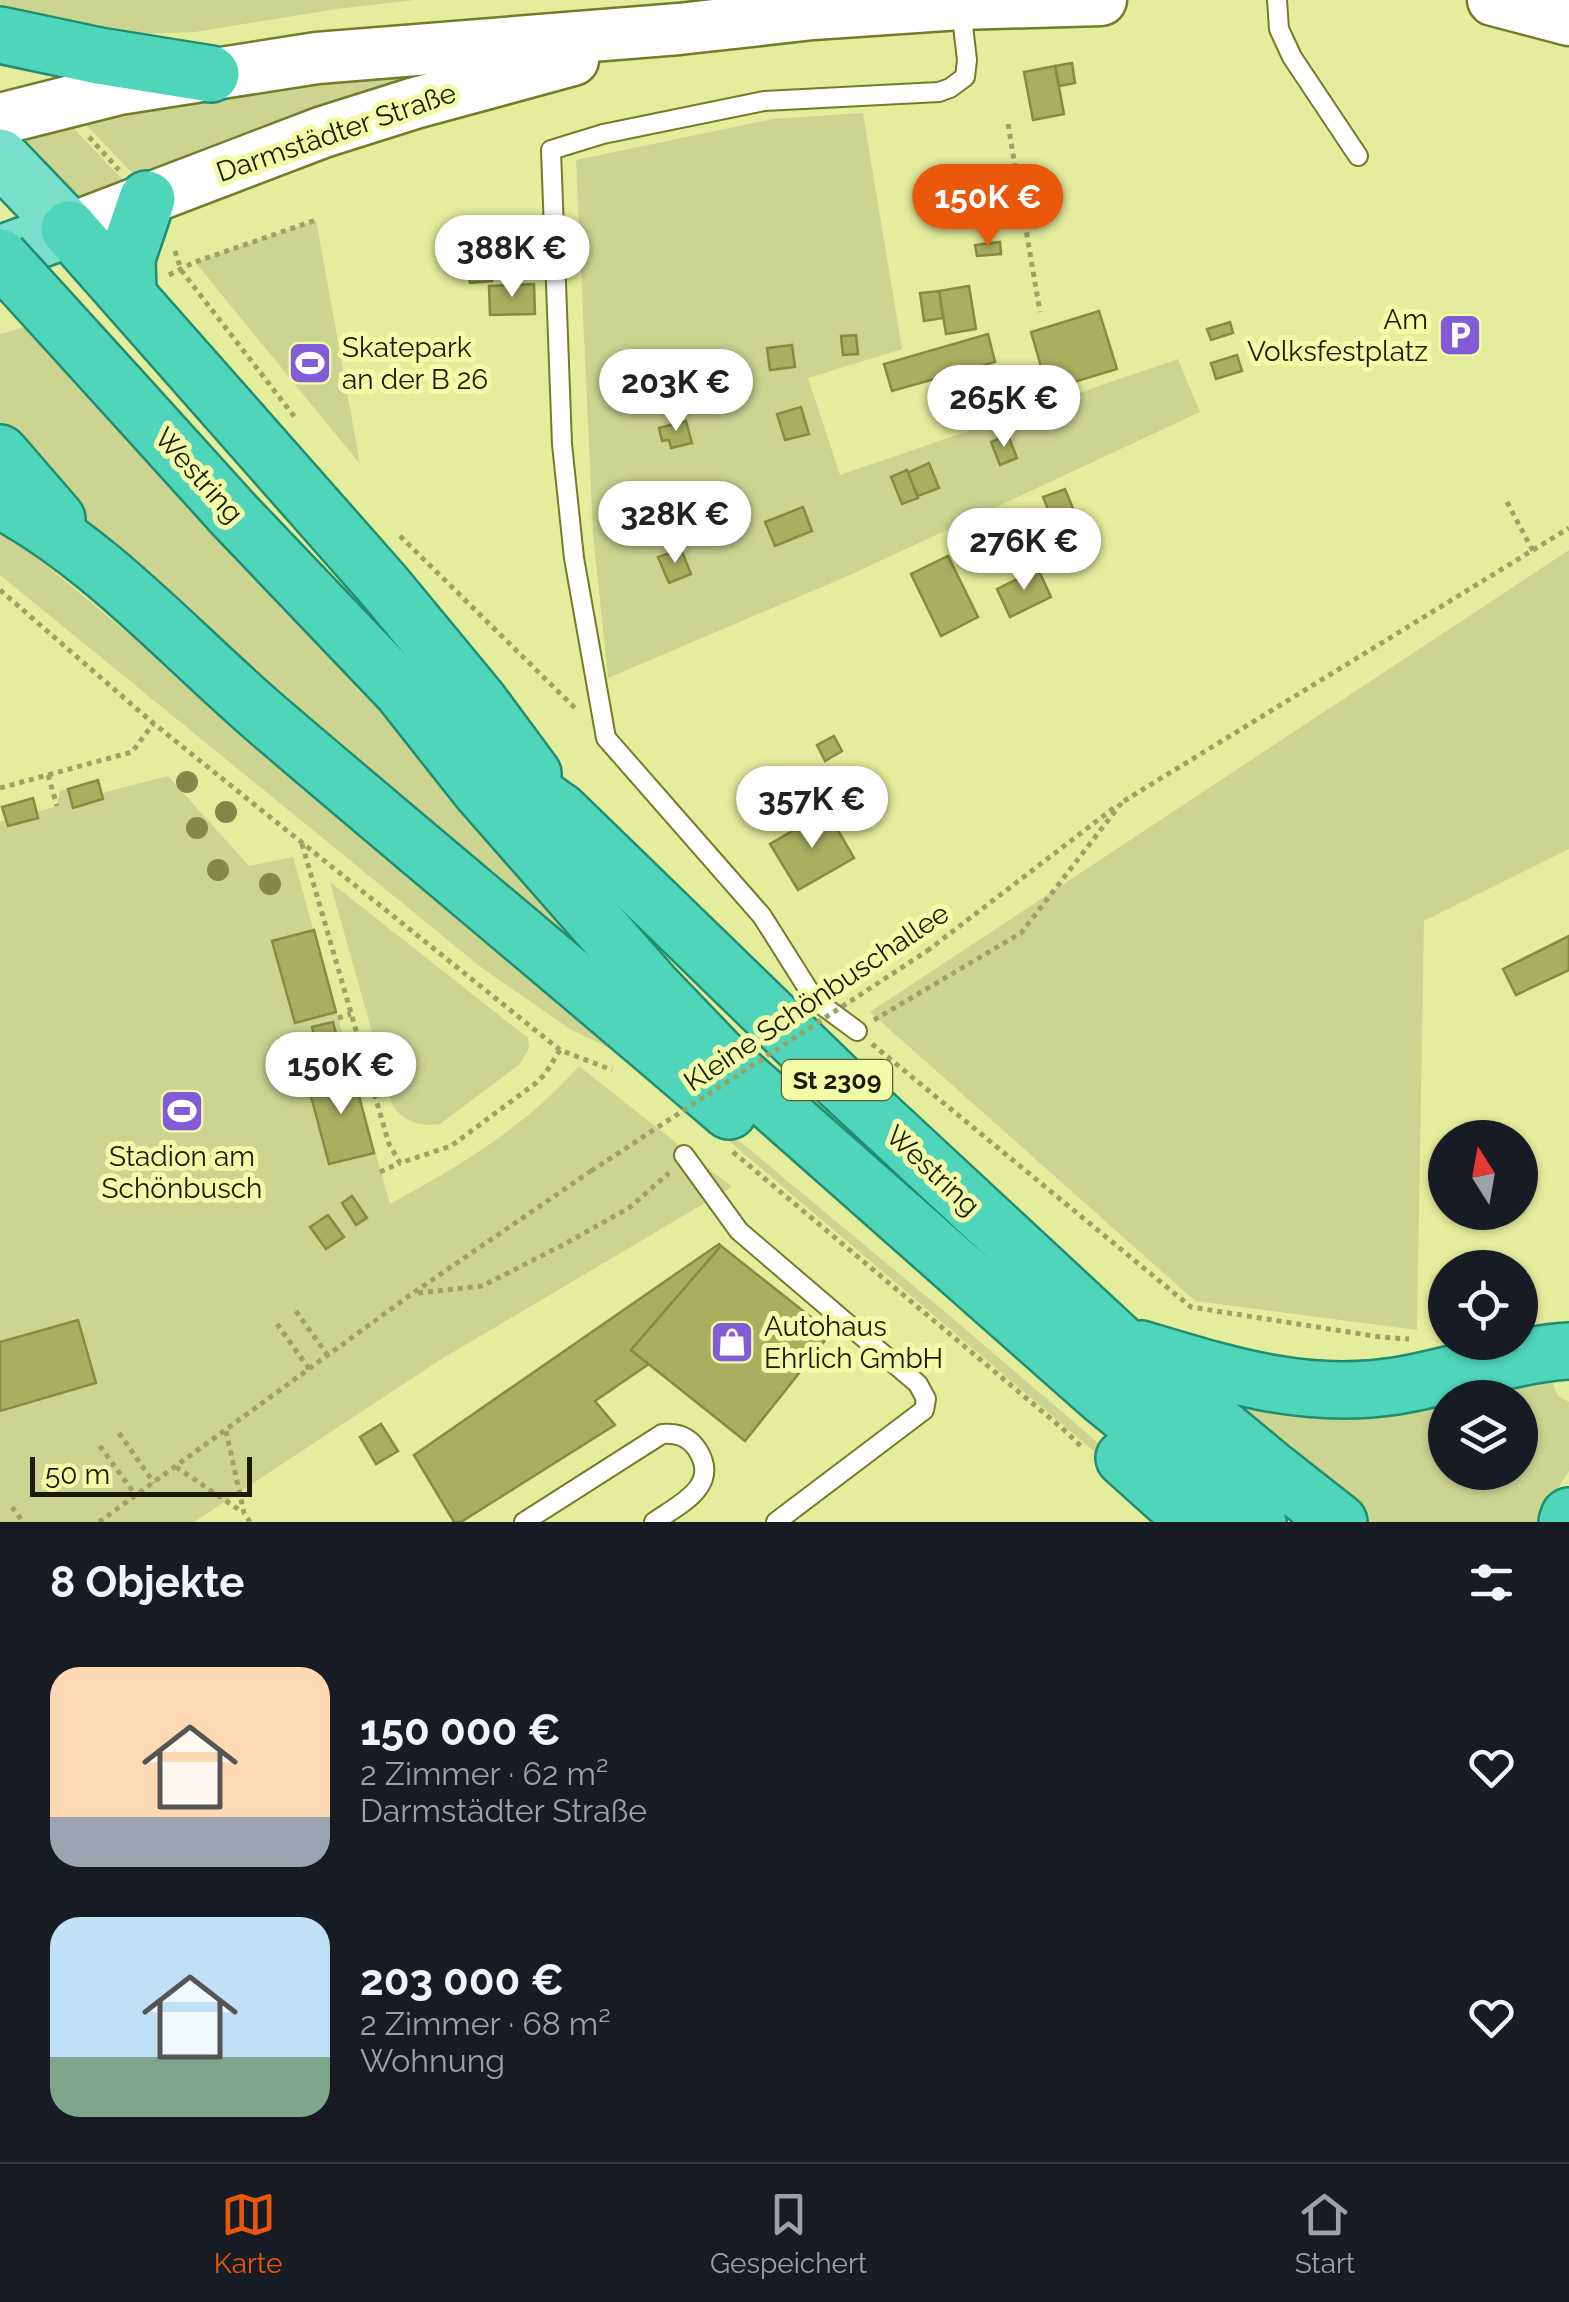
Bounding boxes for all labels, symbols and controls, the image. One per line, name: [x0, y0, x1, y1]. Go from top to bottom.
street label: Darmstädter Straße: [212, 76, 460, 189]
pin: 150K €: [907, 164, 1069, 249]
text: 150K €: [934, 178, 1042, 215]
pin: 388K €: [431, 215, 593, 300]
text: 388K €: [457, 229, 567, 266]
place label: Am Volksfestplatz: [1247, 303, 1428, 368]
parking icon: Am Volksfestplatz: [1437, 312, 1483, 358]
place label: Skatepark an der B 26: [342, 331, 488, 396]
sports icon: Skatepark an der B 26: [287, 340, 333, 386]
pin: 203K €: [595, 349, 757, 434]
text: 203K €: [621, 363, 731, 400]
pin: 265K €: [923, 365, 1085, 450]
text: 265K €: [949, 379, 1059, 416]
street label: Westring: [147, 421, 250, 530]
pin: 328K €: [594, 481, 756, 566]
text: 328K €: [620, 495, 730, 532]
pin: 276K €: [943, 508, 1105, 593]
text: 276K €: [969, 522, 1079, 559]
pin: 357K €: [731, 766, 893, 851]
text: 357K €: [758, 780, 866, 817]
street label: Kleine Schönbuschallee: [678, 896, 955, 1098]
pin: 150K €: [260, 1032, 422, 1117]
text: 150K €: [287, 1046, 395, 1083]
road number: St 2309: [782, 1060, 892, 1100]
sports icon: Stadion am Schönbusch: [159, 1088, 205, 1134]
street label: Westring: [879, 1119, 986, 1222]
north arrow: [1428, 1120, 1538, 1230]
map controls: [1428, 1120, 1538, 1490]
place label: Stadion am Schönbusch: [102, 1140, 262, 1205]
button: locate: [1428, 1250, 1538, 1360]
place label: Autohaus Ehrlich GmbH: [764, 1310, 943, 1375]
shop icon: Autohaus Ehrlich GmbH: [709, 1319, 755, 1365]
button: layers: [1428, 1380, 1538, 1490]
scale bar: [30, 1452, 252, 1496]
text: 50 m: [45, 1458, 110, 1491]
icon: filters: [1464, 1555, 1519, 1610]
text: 8 Objekte: [50, 1558, 244, 1607]
text: 150 000 €: [360, 1706, 561, 1755]
icon: home: [130, 1707, 250, 1827]
icon: heart: [1464, 1740, 1519, 1795]
text: 2 Zimmer · 62 m²: [360, 1755, 608, 1792]
text: Darmstädter Straße: [360, 1792, 647, 1829]
text: 203 000 €: [360, 1956, 564, 2005]
icon: home: [130, 1957, 250, 2077]
icon: heart: [1464, 1990, 1519, 2045]
text: 2 Zimmer · 68 m²: [360, 2005, 611, 2042]
text: Wohnung: [360, 2042, 505, 2079]
tab: Karte: [214, 2187, 282, 2280]
tab: Gespeichert: [710, 2187, 867, 2280]
tab: Start: [1295, 2187, 1355, 2280]

